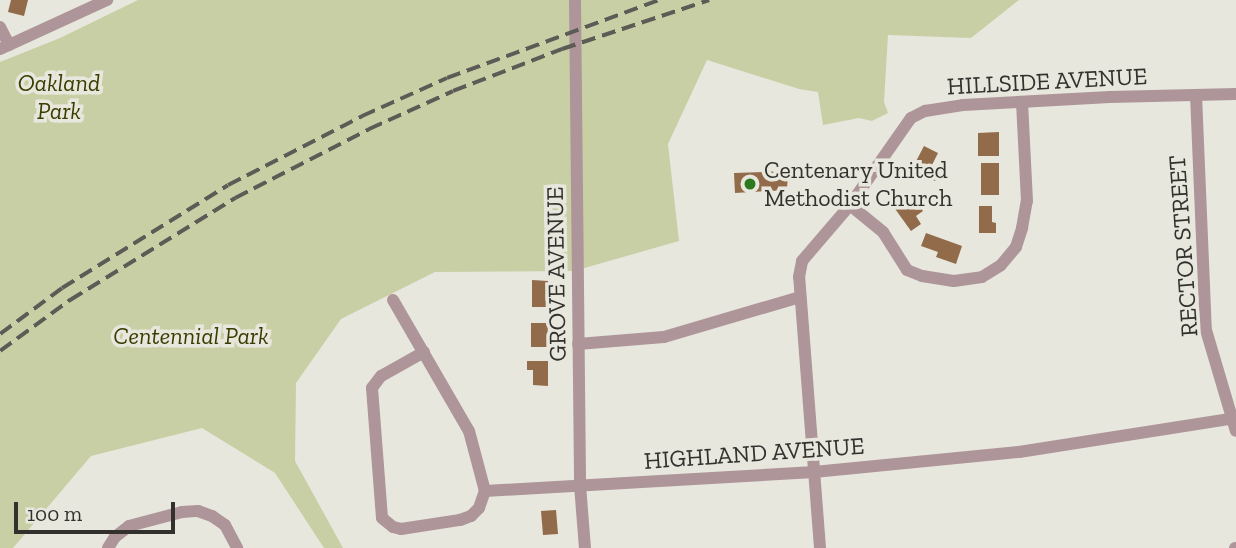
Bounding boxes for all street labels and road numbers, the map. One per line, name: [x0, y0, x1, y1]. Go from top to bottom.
street label: HILLSIDE AVENUE: [946, 61, 1148, 101]
street label: RECTOR STREET: [1162, 154, 1204, 338]
street label: GROVE AVENUE: [540, 186, 572, 362]
street label: HIGHLAND AVENUE: [642, 431, 866, 475]

